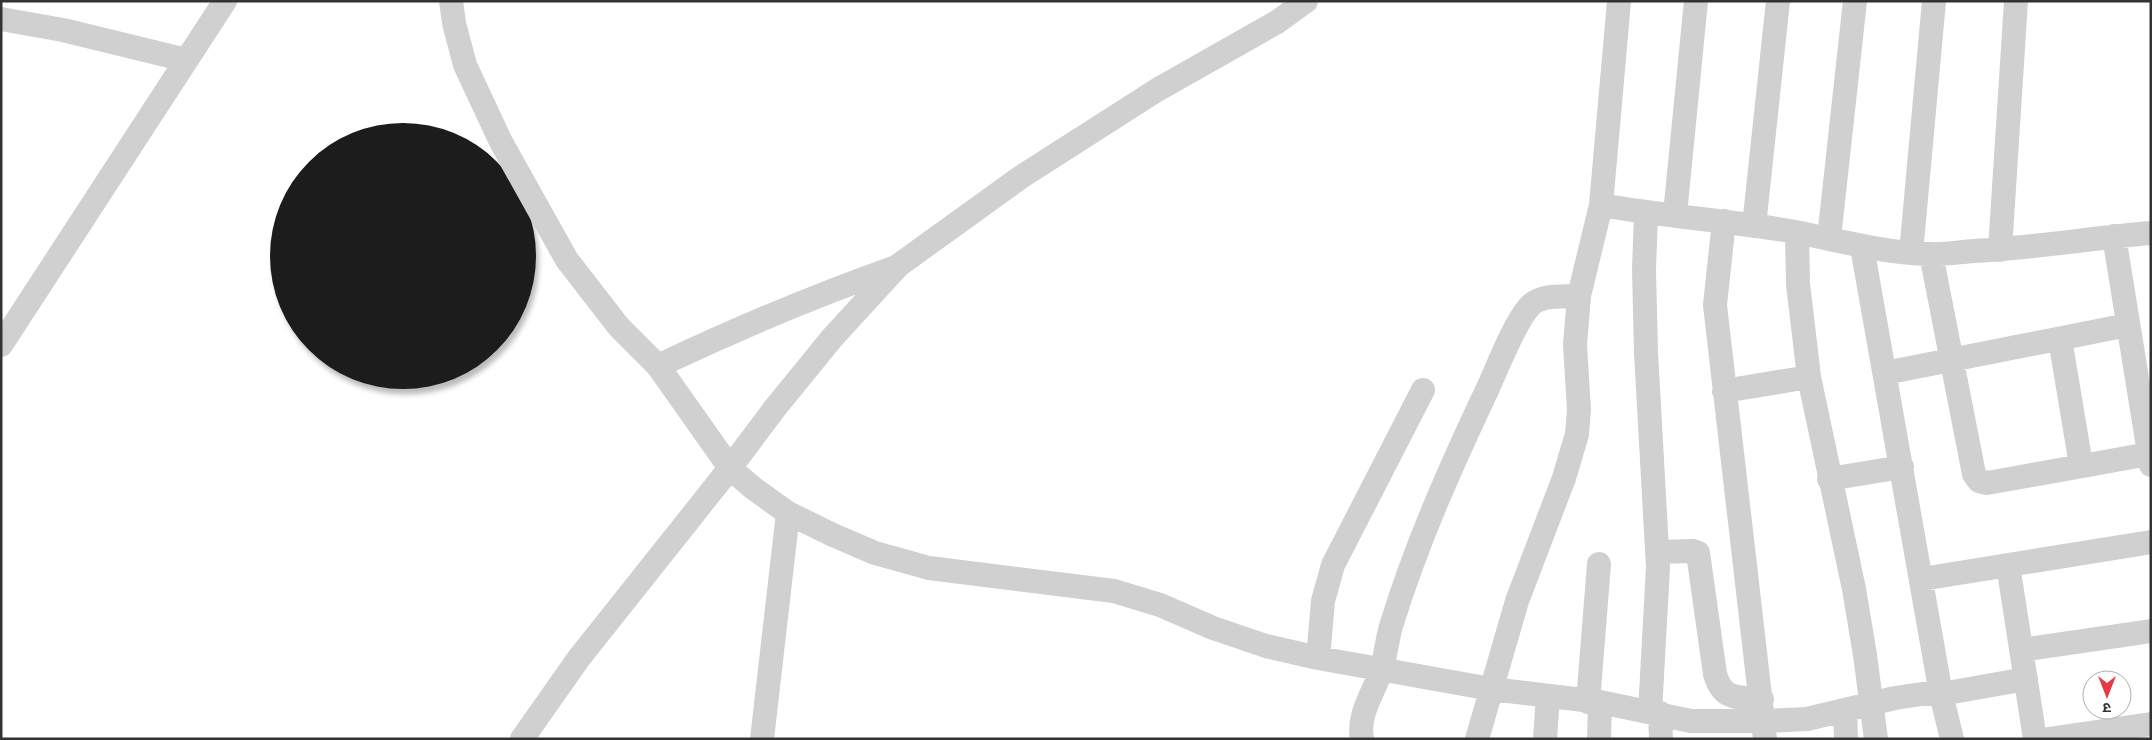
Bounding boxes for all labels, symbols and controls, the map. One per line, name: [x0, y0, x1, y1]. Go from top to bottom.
north arrow: [2082, 670, 2132, 720]
text: उ: [2102, 699, 2111, 716]

